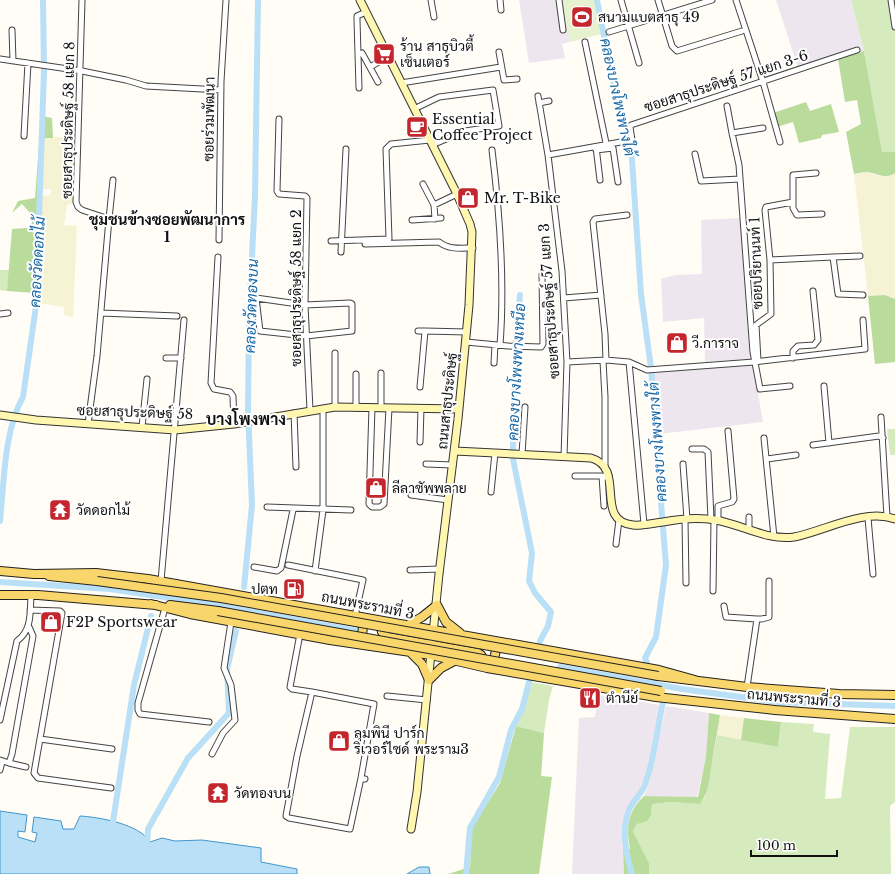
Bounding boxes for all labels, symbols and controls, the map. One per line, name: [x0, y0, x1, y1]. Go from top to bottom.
sports icon: สนามแบตสาธุ 49: [569, 4, 595, 30]
place label: สนามแบตสาธุ 49: [598, 8, 700, 27]
place label: ร้าน สาธุบิวตี้ เซ็นเตอร์: [400, 34, 475, 71]
water label: คลองบางโพงพางใต้: [596, 36, 640, 161]
street label: ซอยสาธุประดิษฐ์ 58 แยก 8: [58, 41, 79, 199]
supermarket icon: ร้าน สาธุบิวตี้ เซ็นเตอร์: [371, 41, 397, 67]
street label: ซอยสาธุประดิษฐ์ 57 แยก 3-6: [642, 46, 811, 117]
street label: ซอยร่วมพัฒนา: [199, 76, 219, 162]
place label: Essential Coffee Project: [432, 110, 534, 144]
cafe icon: Essential Coffee Project: [404, 114, 430, 140]
shop icon: Mr. T-Bike: [455, 185, 481, 211]
place label: Mr. T-Bike: [484, 189, 561, 207]
street label: ซอยสาธุประดิษฐ์ 58 แยก 2: [287, 209, 306, 367]
district label: ชุมชนข้างซอยพัฒนาการ 1: [89, 210, 246, 246]
water label: คลองวัดดอกไม้: [25, 213, 49, 308]
street label: ซอยปริยานนท์ 1: [745, 216, 767, 310]
street label: ซอยสาธุประดิษฐ์ 57 แยก 3: [535, 223, 564, 379]
water label: คลองวัดทองบน: [240, 258, 262, 354]
water label: คลองบางโพงพางเหนือ: [503, 302, 529, 441]
shop icon: วี.การาจ: [664, 330, 690, 356]
place label: วี.การาจ: [691, 334, 739, 352]
street label: ถนนสาธุประดิษฐ์: [433, 352, 462, 450]
water label: คลองบางโพงพางใต้: [643, 379, 671, 503]
street label: ซอยสาธุประดิษฐ์ 58: [76, 401, 194, 424]
district label: บางโพงพาง: [206, 408, 286, 429]
shop icon: ลีลาซัพพลาย: [363, 475, 389, 501]
place label: ลีลาซัพพลาย: [392, 479, 467, 497]
temple icon: วัดดอกไม้: [47, 497, 73, 523]
place label: วัดดอกไม้: [76, 501, 131, 519]
fuel station icon: ปตท: [281, 576, 307, 602]
place label: ปตท: [251, 580, 278, 598]
street label: ถนนพระรามที่ 3: [320, 584, 417, 623]
shop icon: F2P Sportswear: [38, 609, 64, 635]
place label: F2P Sportswear: [66, 613, 178, 631]
street label: ถนนพระรามที่ 3: [746, 682, 842, 711]
restaurant icon: ตำนีย์: [577, 685, 603, 711]
place label: ตำนีย์: [606, 689, 638, 707]
place label: ลุมพินี ปาร์ก ริเวอร์ไซด์ พระราม3: [353, 724, 469, 758]
shop icon: ลุมพินี ปาร์ก ริเวอร์ไซด์ พระราม3: [326, 728, 352, 754]
temple icon: วัดทองบน: [205, 780, 231, 806]
place label: วัดทองบน: [234, 784, 291, 802]
scale bar: [751, 832, 837, 858]
text: 100 m: [757, 838, 796, 853]

